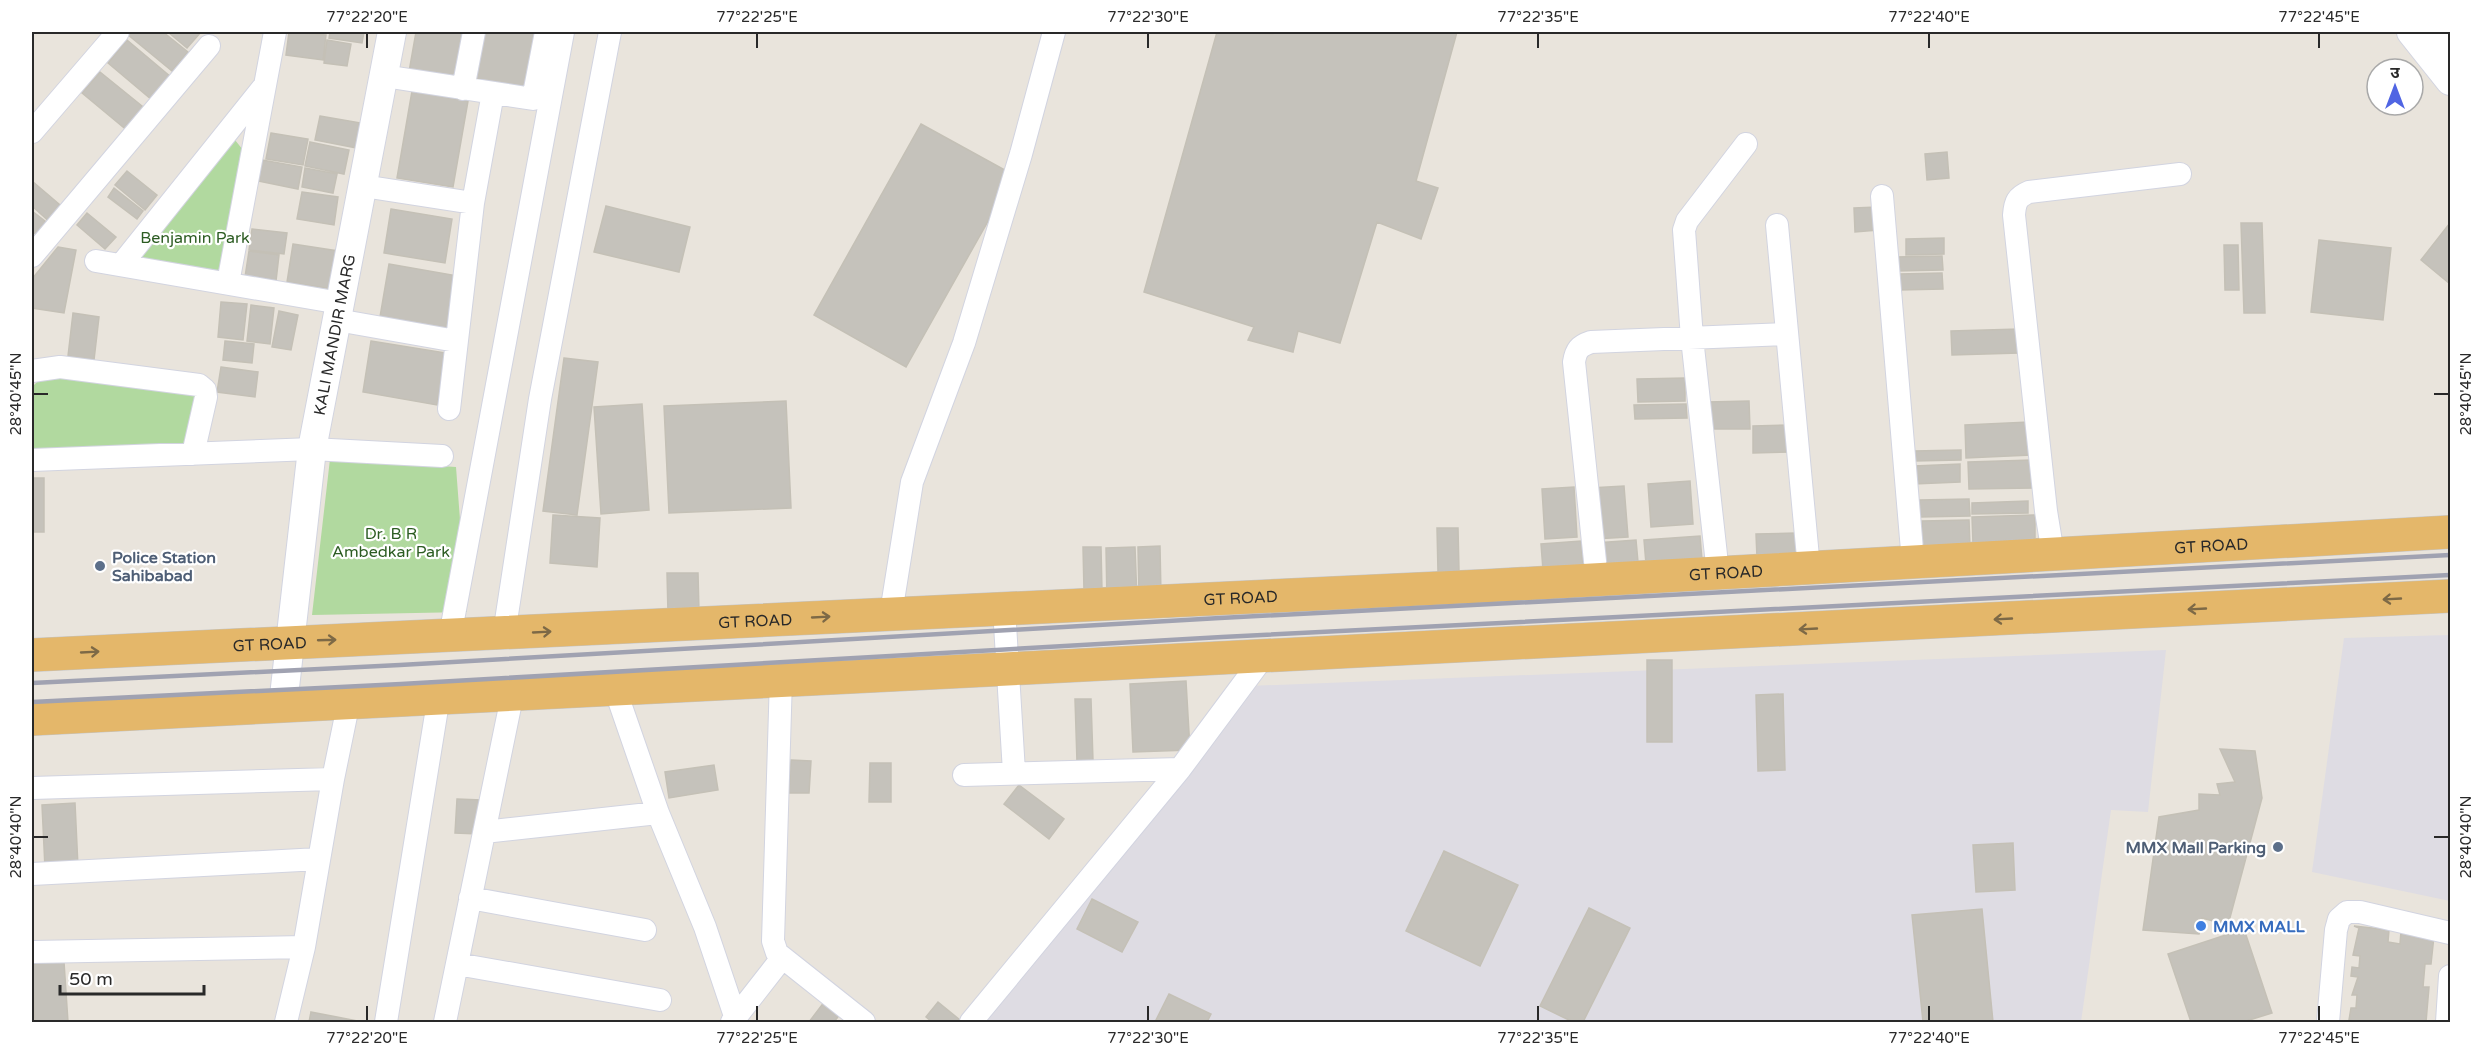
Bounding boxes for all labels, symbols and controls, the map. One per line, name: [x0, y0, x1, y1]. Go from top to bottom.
text: 77°22'20"E: [326, 8, 408, 26]
text: 77°22'25"E: [716, 8, 798, 26]
text: 77°22'30"E: [1107, 8, 1189, 26]
text: 77°22'35"E: [1497, 8, 1579, 26]
text: 77°22'40"E: [1888, 8, 1970, 26]
text: 77°22'45"E: [2278, 8, 2360, 26]
north arrow: [2365, 57, 2425, 117]
text: उ: [2390, 63, 2400, 83]
park label: Benjamin Park: [140, 228, 250, 248]
street label: KALI MANDIR MARG: [310, 253, 360, 417]
text: 28°40'45"N: [7, 352, 25, 436]
text: 28°40'45"N: [2457, 352, 2475, 436]
park label: Dr. B R Ambedkar Park: [332, 524, 450, 562]
street label: GT ROAD: [2174, 534, 2249, 558]
place label: Police Station Sahibabad: [112, 548, 216, 586]
marker: Police Station Sahibabad: [93, 559, 107, 573]
street label: GT ROAD: [1688, 561, 1764, 585]
street label: GT ROAD: [1203, 587, 1278, 610]
one-way arrow: [2383, 594, 2403, 605]
one-way arrow: [2188, 604, 2208, 615]
street label: GT ROAD: [718, 610, 793, 633]
one-way arrow: [811, 611, 831, 622]
one-way arrow: [1993, 614, 2013, 625]
one-way arrow: [1798, 624, 1818, 635]
one-way arrow: [532, 626, 552, 637]
street label: GT ROAD: [232, 633, 307, 656]
one-way arrow: [316, 635, 336, 646]
one-way arrow: [79, 647, 99, 658]
text: 28°40'40"N: [7, 795, 25, 879]
text: 28°40'40"N: [2457, 795, 2475, 879]
place label: MMX Mall Parking: [2126, 838, 2266, 858]
marker: MMX Mall Parking: [2271, 840, 2285, 854]
place label: MMX MALL: [2213, 917, 2305, 937]
marker: MMX MALL: [2194, 919, 2208, 933]
scale bar: [60, 958, 204, 996]
text: 50 m: [69, 968, 113, 990]
text: 77°22'20"E: [326, 1029, 408, 1047]
text: 77°22'25"E: [716, 1029, 798, 1047]
text: 77°22'30"E: [1107, 1029, 1189, 1047]
text: 77°22'35"E: [1497, 1029, 1579, 1047]
text: 77°22'40"E: [1888, 1029, 1970, 1047]
text: 77°22'45"E: [2278, 1029, 2360, 1047]

